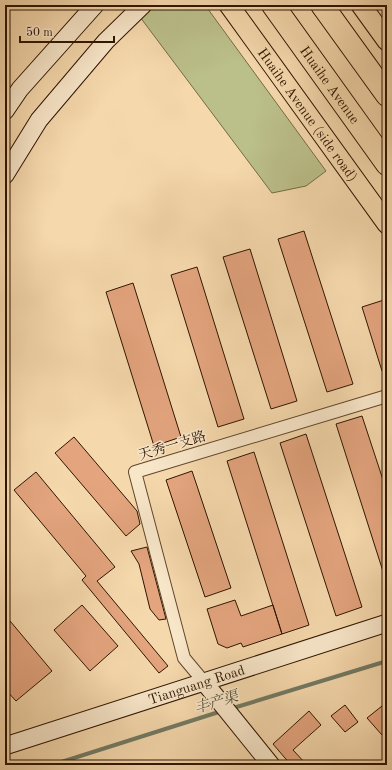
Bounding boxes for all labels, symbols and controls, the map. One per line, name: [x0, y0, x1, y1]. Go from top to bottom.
scale bar: [20, 18, 114, 44]
text: 50 m: [26, 26, 53, 39]
street label: Huaihe Avenue: [297, 44, 362, 127]
street label: Huaihe Avenue (side road): [255, 46, 360, 184]
street label: 天秀一支路: [136, 428, 208, 463]
street label: Tianguang Road: [147, 663, 247, 707]
water label: 丰产渠: [192, 687, 242, 717]

